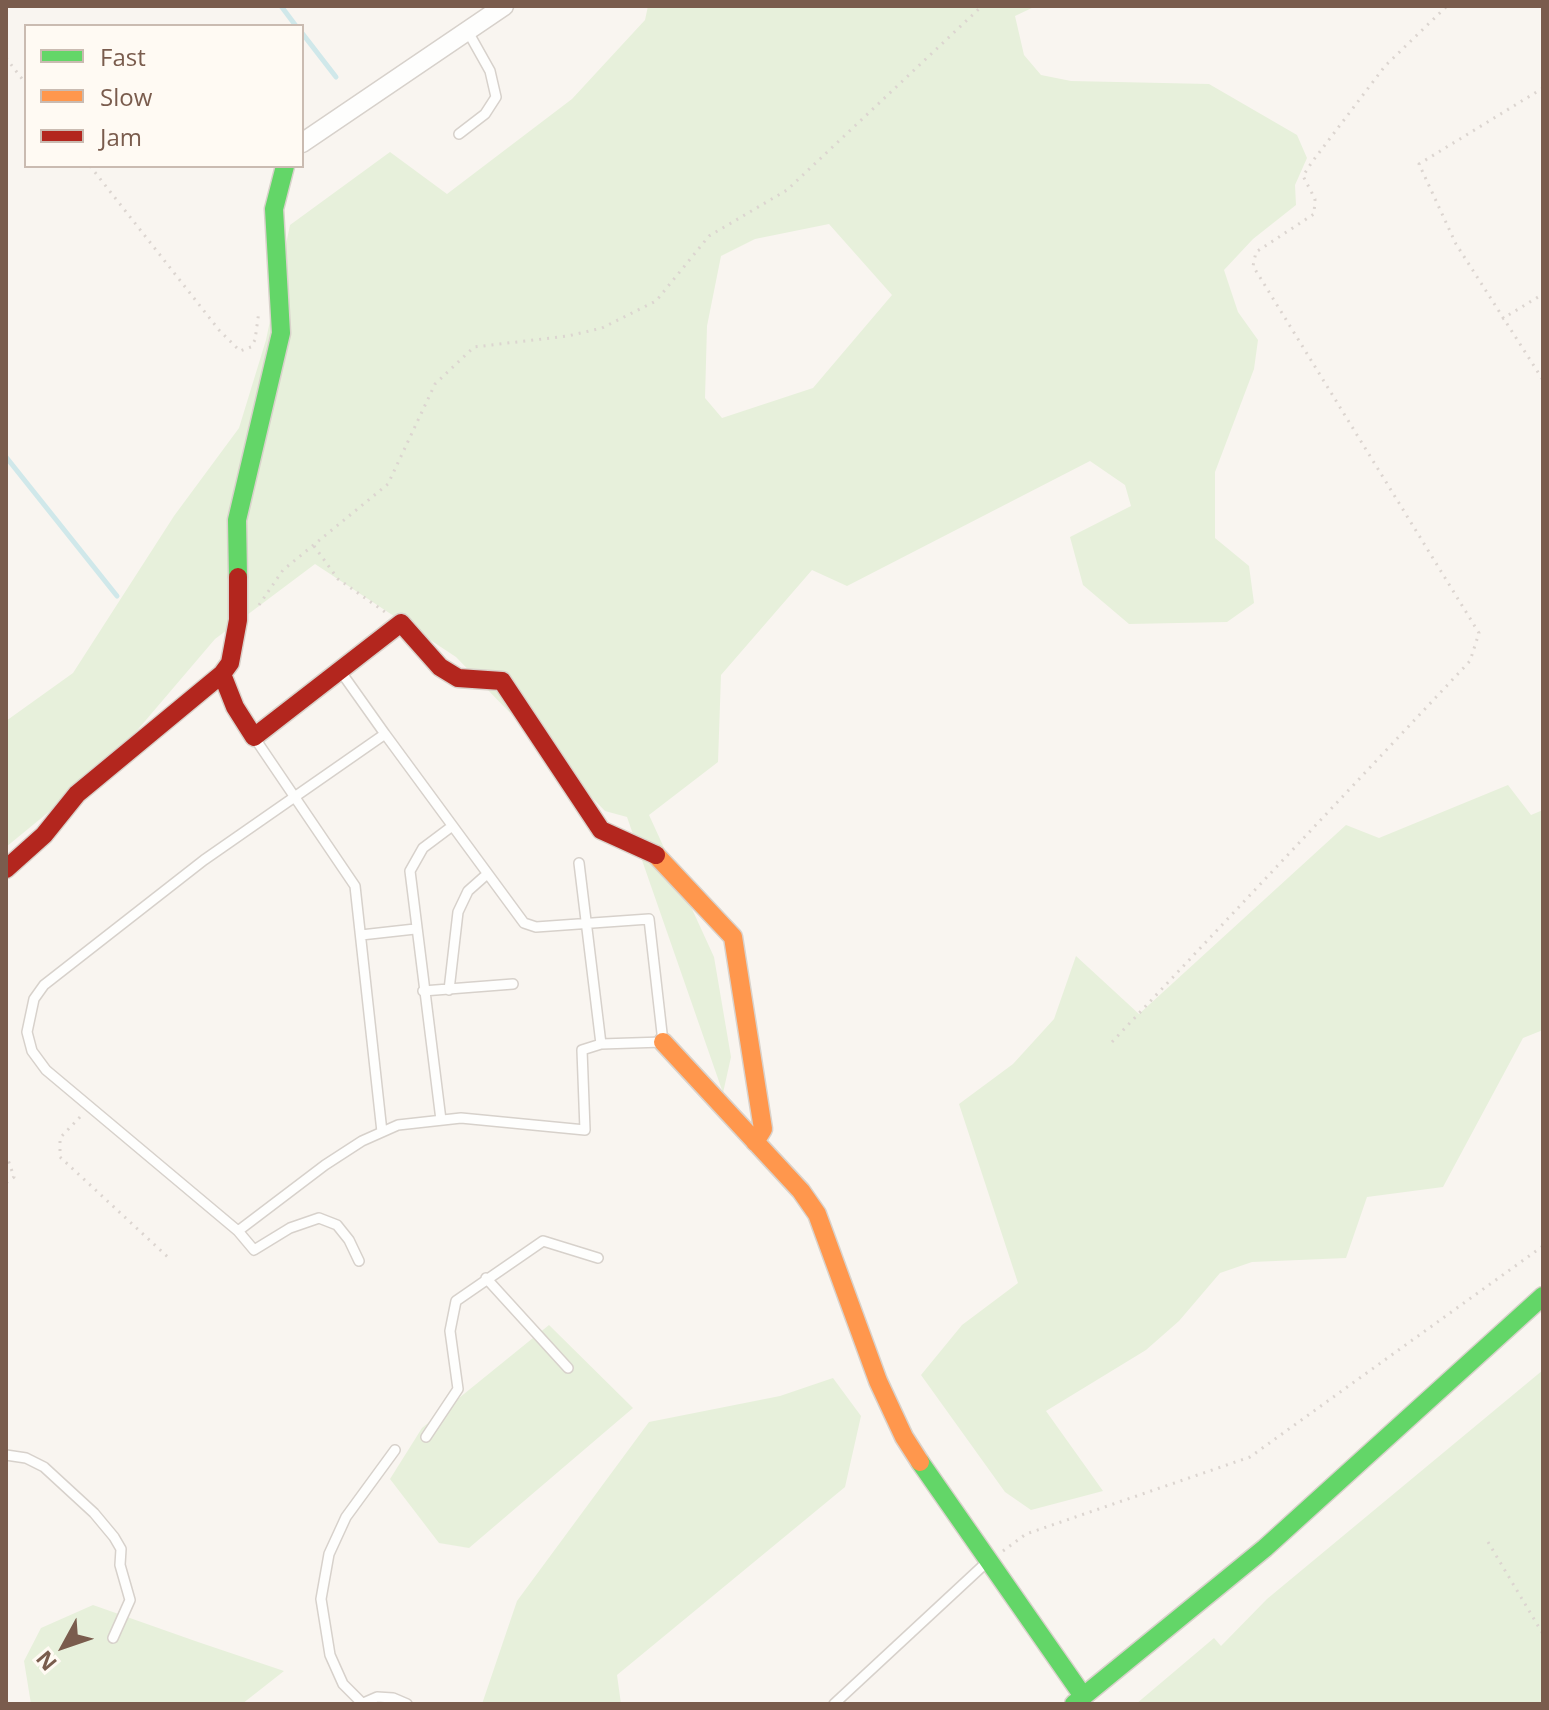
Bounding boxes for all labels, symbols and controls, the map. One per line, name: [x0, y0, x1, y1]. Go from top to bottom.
legend: [24, 24, 304, 168]
text: Fast: [100, 40, 146, 73]
text: Slow: [100, 80, 152, 113]
text: Jam: [100, 120, 142, 153]
north arrow: [24, 1606, 104, 1686]
text: N: [28, 1645, 63, 1678]

